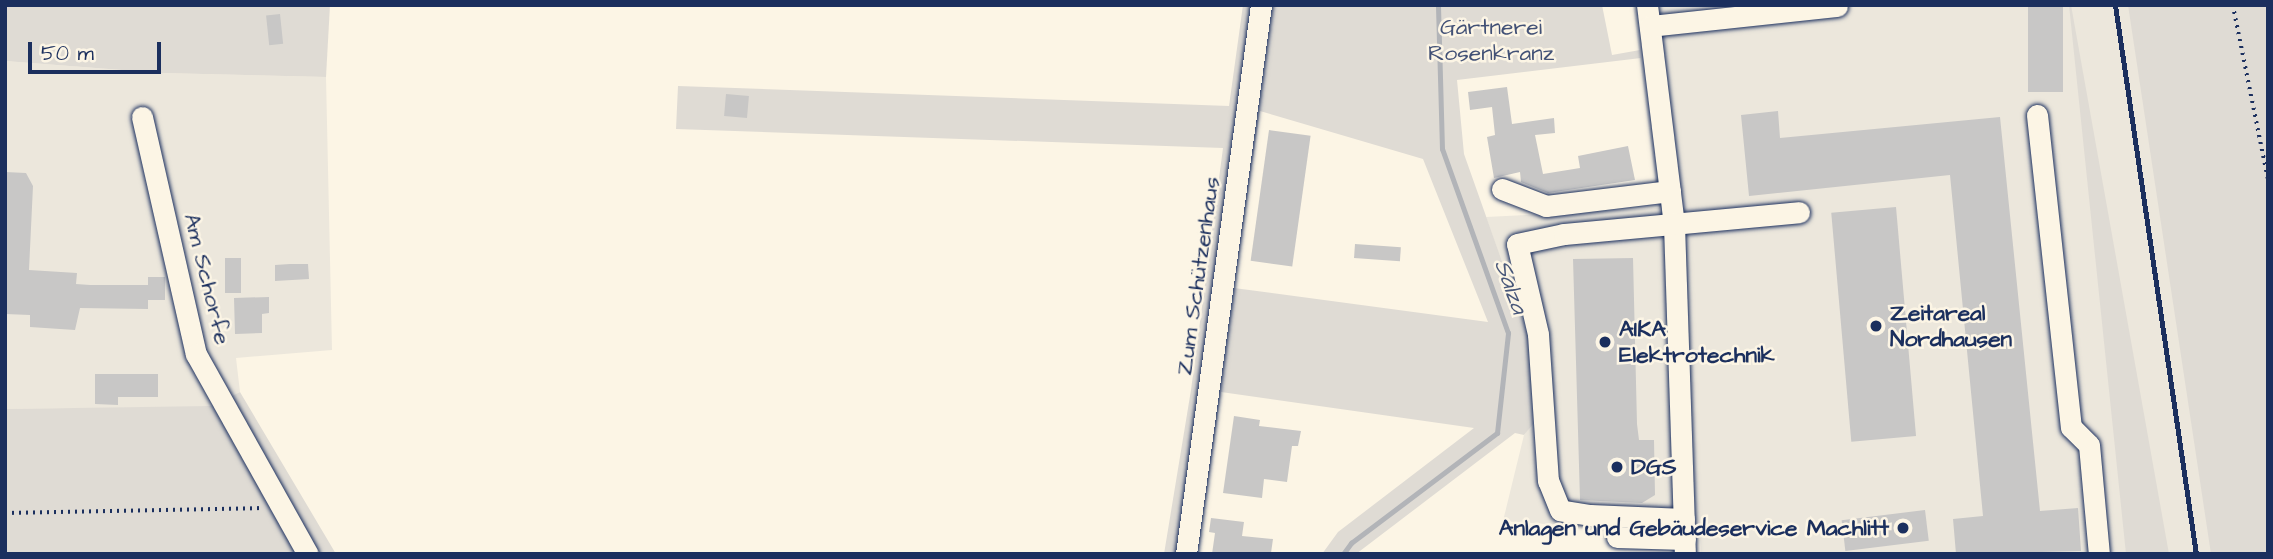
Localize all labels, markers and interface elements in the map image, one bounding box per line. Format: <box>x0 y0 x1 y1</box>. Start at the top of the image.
park label: Gärtnerei Rosenkranz <box>1428 13 1554 67</box>
scale bar <box>32 28 164 72</box>
text: 50 m <box>41 39 94 68</box>
street label: Zum Schützenhaus <box>1170 175 1226 377</box>
street label: Am Schorfe <box>177 211 237 347</box>
water label: Salza <box>1487 256 1533 318</box>
place label: Zeitareal Nordhausen <box>1890 299 2012 353</box>
place label: AIKA Elektrotechnik <box>1619 315 1775 369</box>
marker: Zeitareal Nordhausen <box>1868 318 1884 334</box>
marker: AIKA Elektrotechnik <box>1597 334 1613 350</box>
place label: DGS <box>1631 453 1677 481</box>
marker: DGS <box>1609 459 1625 475</box>
place label: Anlagen und Gebäudeservice Machlitt <box>1499 514 1889 542</box>
marker: Anlagen und Gebäudeservice Machlitt <box>1895 520 1911 536</box>

